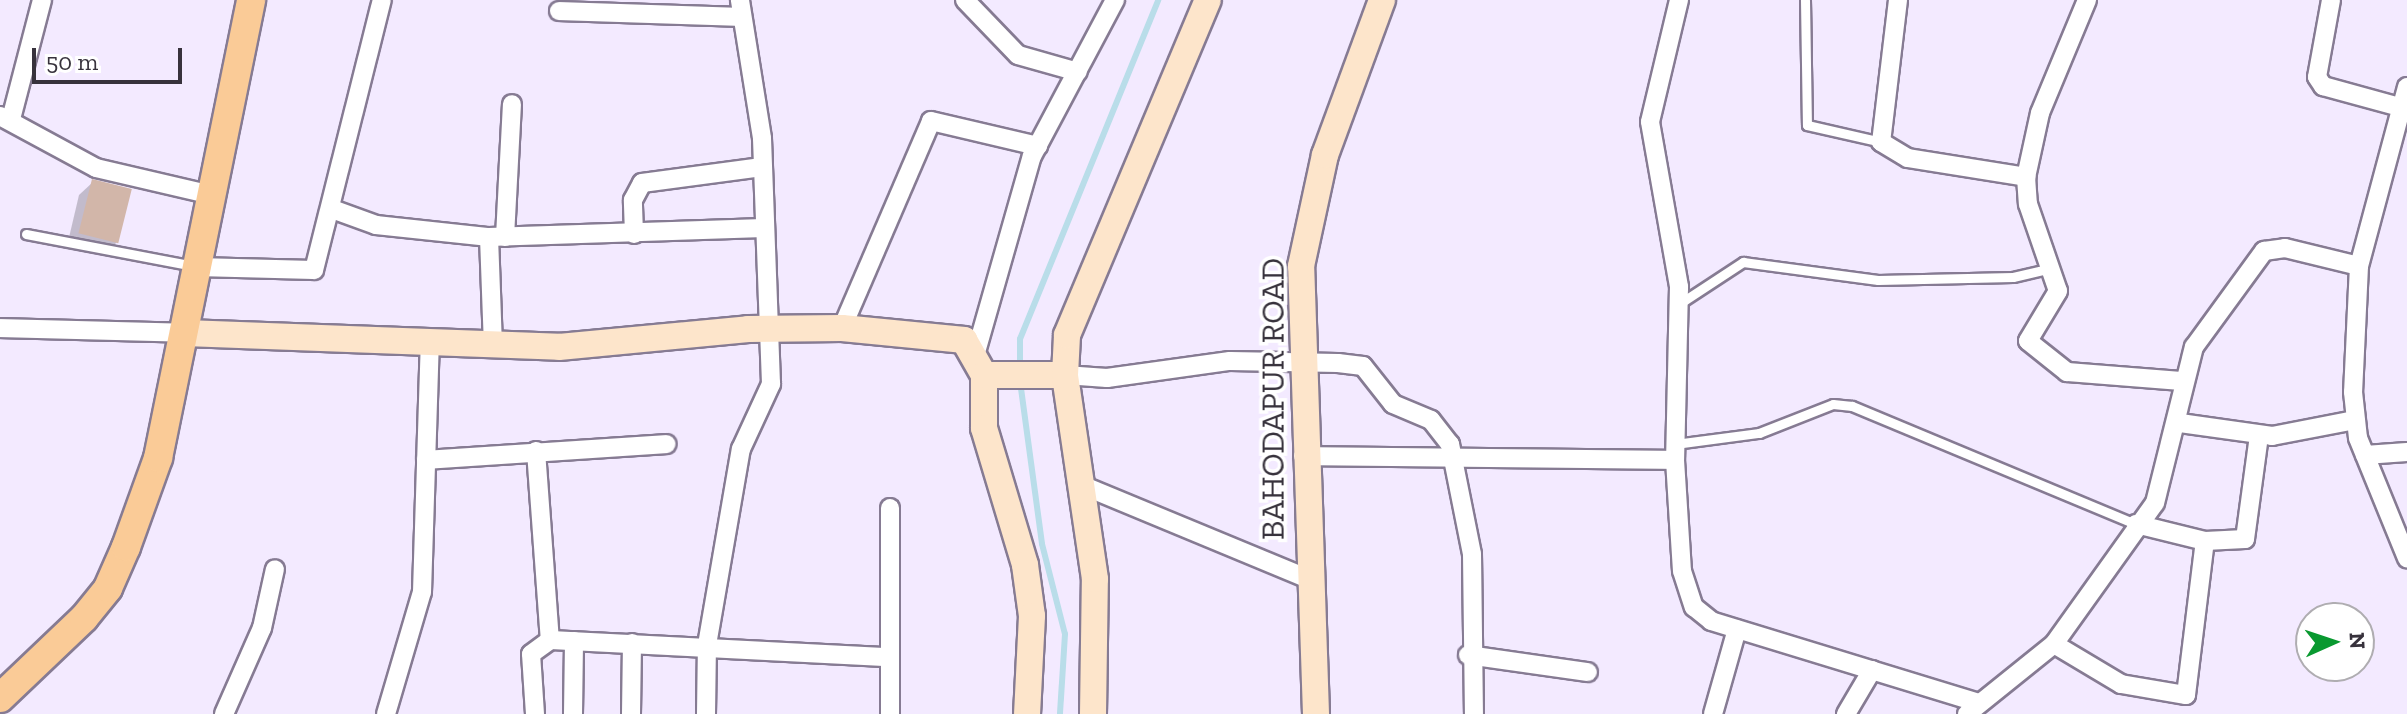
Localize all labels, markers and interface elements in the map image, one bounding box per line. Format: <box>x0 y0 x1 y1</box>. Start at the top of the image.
scale bar <box>36 32 186 82</box>
text: 50 m <box>46 47 98 76</box>
street label: BAHODAPUR ROAD <box>1254 258 1292 540</box>
north arrow <box>2295 602 2375 682</box>
text: N <box>2344 632 2371 650</box>

